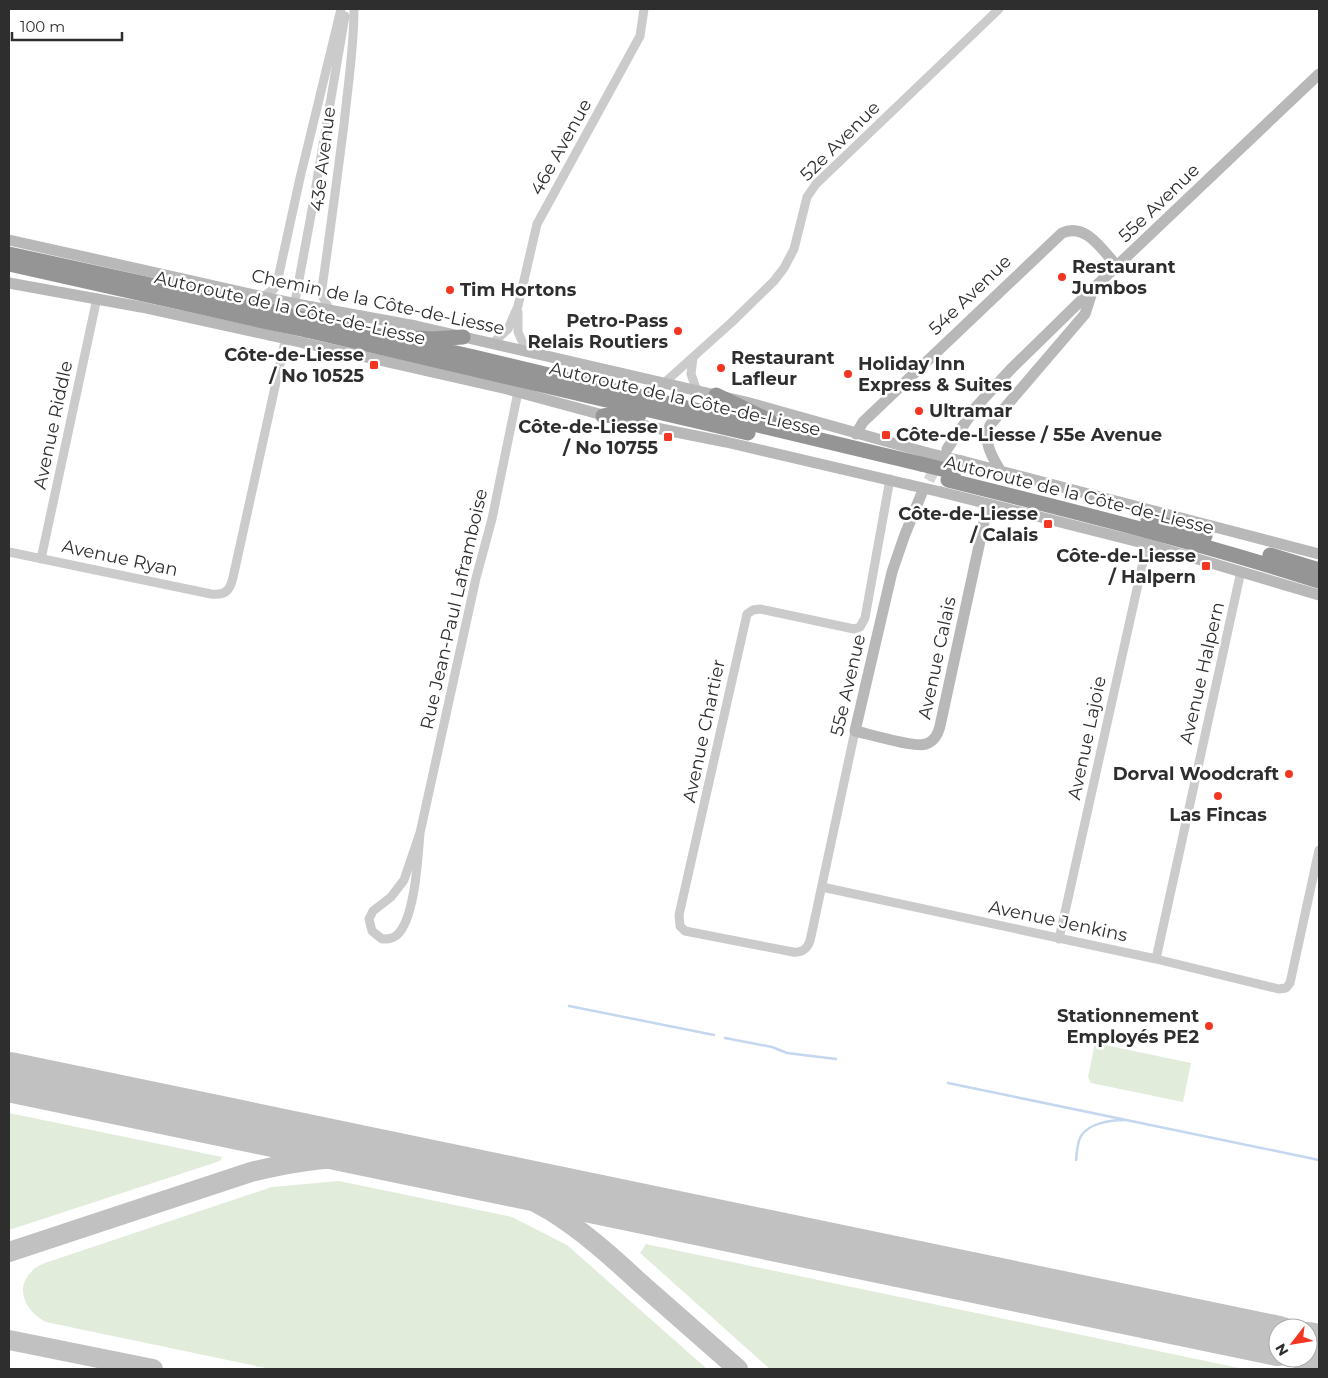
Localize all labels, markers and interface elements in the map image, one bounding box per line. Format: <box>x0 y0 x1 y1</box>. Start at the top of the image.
scale bar <box>12 10 122 42</box>
text: 100 m <box>20 17 65 36</box>
street label: 46e Avenue <box>526 95 597 199</box>
street label: 52e Avenue <box>796 96 885 185</box>
street label: 43e Avenue <box>306 105 340 213</box>
street label: 55e Avenue <box>1114 159 1204 247</box>
street label: 54e Avenue <box>924 250 1016 340</box>
place label: Restaurant Jumbos <box>1071 256 1176 299</box>
street label: Chemin de la Côte-de-Liesse <box>249 264 507 340</box>
street label: Autoroute de la Côte-de-Liesse <box>152 266 428 350</box>
marker: Restaurant Jumbos <box>1056 271 1068 283</box>
place label: Tim Hortons <box>460 279 577 301</box>
marker: Tim Hortons <box>444 284 456 296</box>
place label: Petro-Pass Relais Routiers <box>528 310 668 353</box>
marker: Petro-Pass Relais Routiers <box>672 325 684 337</box>
place label: Côte-de-Liesse / No 10525 <box>224 344 364 387</box>
place label: Restaurant Lafleur <box>731 347 835 390</box>
place label: Holiday Inn Express & Suites <box>858 353 1013 396</box>
street label: Autoroute de la Côte-de-Liesse <box>547 357 823 441</box>
street label: Avenue Riddle <box>29 359 77 491</box>
marker: Côte-de-Liesse / No 10525 <box>368 359 380 371</box>
marker: Restaurant Lafleur <box>715 362 727 374</box>
marker: Holiday Inn Express & Suites <box>842 368 854 380</box>
place label: Ultramar <box>929 400 1013 422</box>
marker: Ultramar <box>913 405 925 417</box>
place label: Côte-de-Liesse / No 10755 <box>518 416 658 459</box>
place label: Côte-de-Liesse / 55e Avenue <box>896 424 1162 446</box>
marker: Côte-de-Liesse / 55e Avenue <box>880 429 892 441</box>
marker: Côte-de-Liesse / No 10755 <box>662 431 674 443</box>
street label: Autoroute de la Côte-de-Liesse <box>942 451 1216 539</box>
street label: Rue Jean-Paul Laframboise <box>416 486 492 732</box>
place label: Côte-de-Liesse / Calais <box>898 503 1038 546</box>
marker: Côte-de-Liesse / Calais <box>1042 518 1054 530</box>
street label: Avenue Ryan <box>60 535 180 581</box>
place label: Côte-de-Liesse / Halpern <box>1056 545 1196 588</box>
marker: Côte-de-Liesse / Halpern <box>1200 560 1212 572</box>
street label: Avenue Calais <box>913 594 961 721</box>
street label: Avenue Halpern <box>1175 600 1229 746</box>
street label: 55e Avenue <box>826 632 870 738</box>
street label: Avenue Chartier <box>678 657 730 805</box>
street label: Avenue Lajoie <box>1063 674 1111 802</box>
place label: Dorval Woodcraft <box>1113 763 1279 785</box>
marker: Dorval Woodcraft <box>1283 768 1295 780</box>
marker: Las Fincas <box>1212 790 1224 802</box>
place label: Las Fincas <box>1169 804 1267 826</box>
street label: Avenue Jenkins <box>987 896 1130 946</box>
place label: Stationnement Employés PE2 <box>1057 1005 1199 1048</box>
marker: Stationnement Employés PE2 <box>1203 1020 1215 1032</box>
north arrow <box>1268 1318 1318 1368</box>
text: N <box>1271 1340 1292 1359</box>

